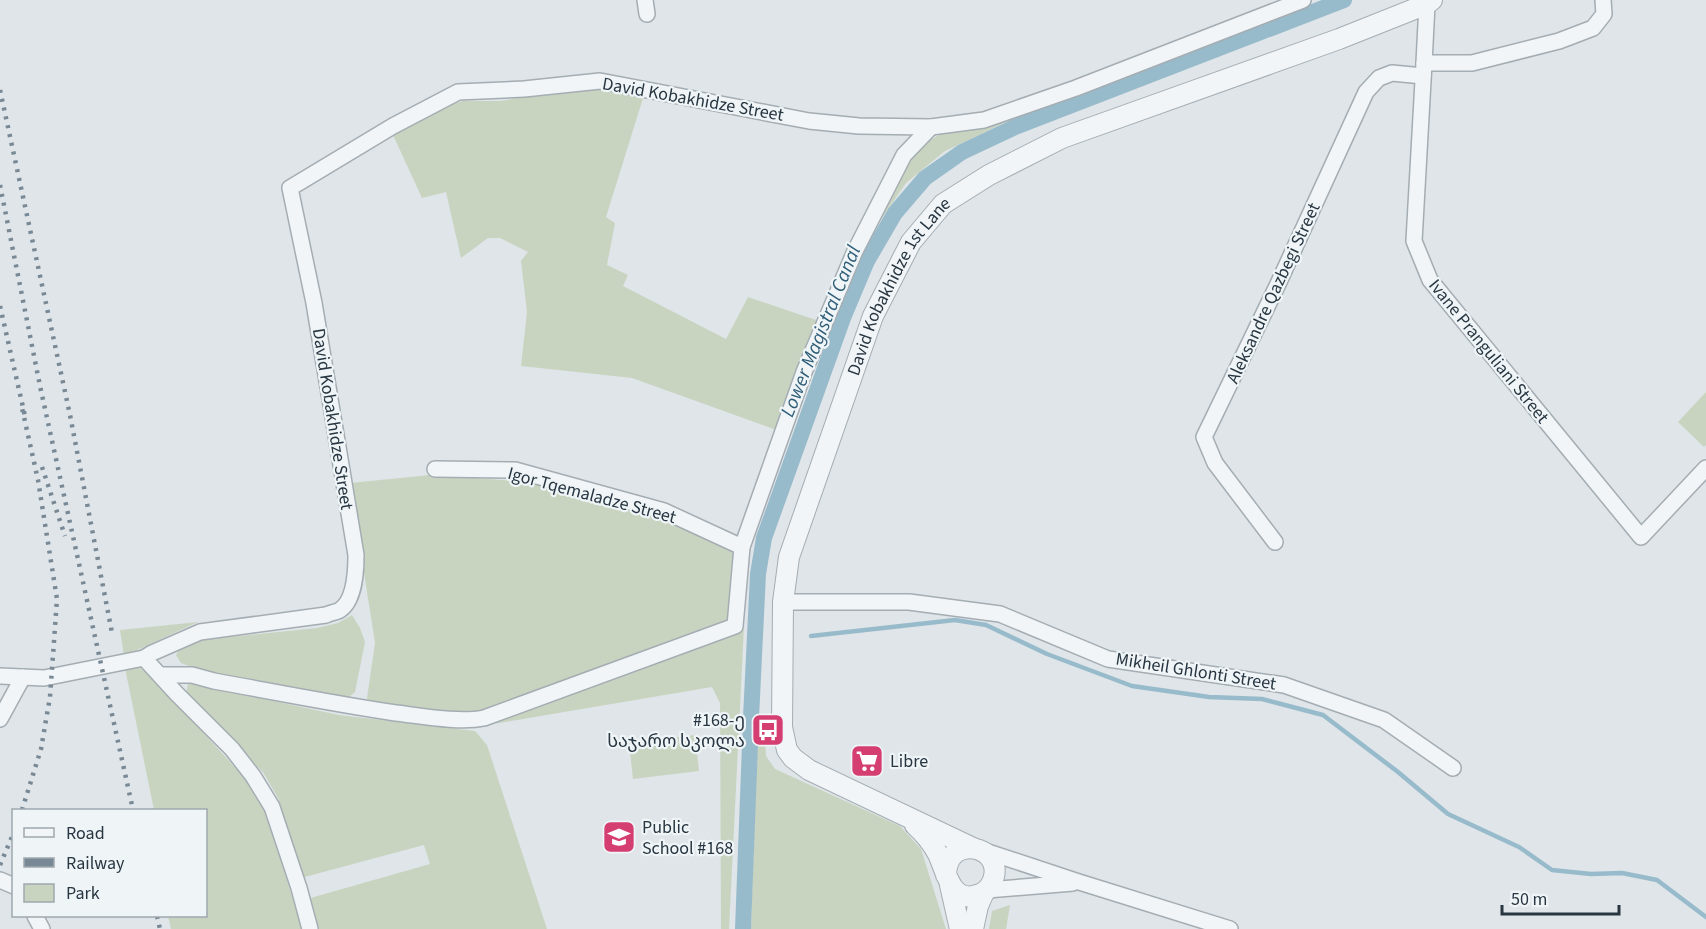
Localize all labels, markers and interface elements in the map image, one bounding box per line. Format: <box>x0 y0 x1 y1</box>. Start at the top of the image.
street label: David Kobakhidze Street <box>600 71 785 128</box>
street label: David Kobakhidze 1st Lane <box>841 191 955 379</box>
street label: Aleksandre Qazbegi Street <box>1221 199 1326 388</box>
water label: Lower Magistral Canal <box>774 241 868 421</box>
street label: Ivane Pranguliani Street <box>1423 274 1555 429</box>
street label: David Kobakhidze Street <box>306 326 359 512</box>
street label: Igor Tqemaladze Street <box>505 461 679 530</box>
street label: Mikheil Ghlonti Street <box>1114 646 1278 697</box>
place label: #168-ე საჯარო სკოლა <box>607 708 745 754</box>
bus stop icon: #168-ე საჯარო სკოლა <box>750 712 786 748</box>
supermarket icon: Libre <box>849 743 885 779</box>
place label: Libre <box>890 749 928 774</box>
legend <box>12 809 207 917</box>
place label: Public School #168 <box>642 815 733 861</box>
school or university icon: Public School #168 <box>601 819 637 855</box>
text: Road <box>66 821 105 846</box>
text: Railway <box>66 851 125 876</box>
scale bar <box>1502 878 1619 916</box>
text: Park <box>66 881 100 906</box>
text: 50 m <box>1511 887 1547 912</box>

